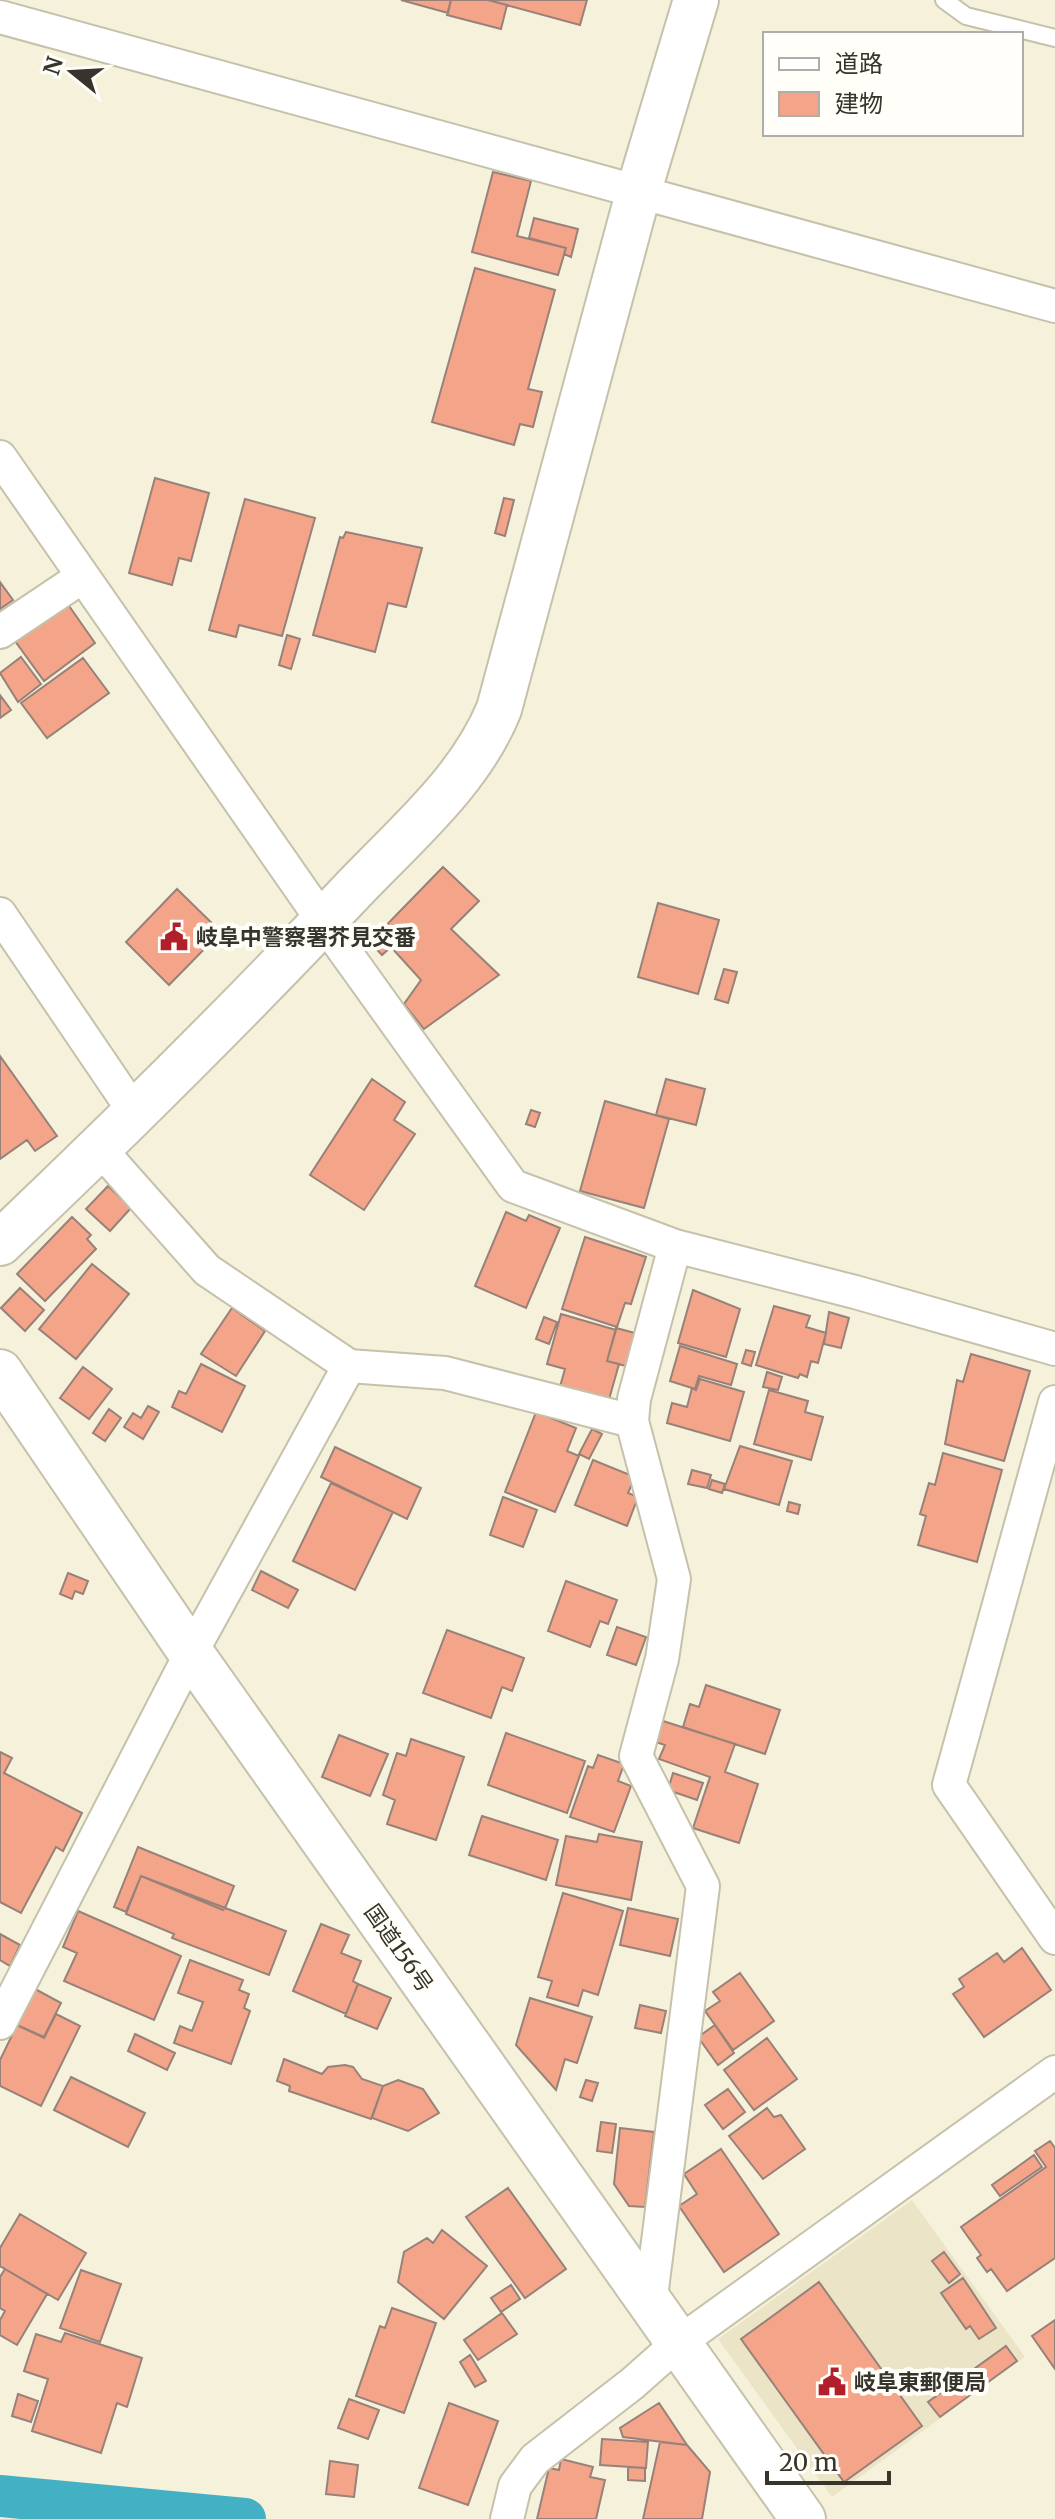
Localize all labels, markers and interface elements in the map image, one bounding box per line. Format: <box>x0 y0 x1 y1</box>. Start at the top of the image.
north arrow <box>32 32 112 112</box>
legend <box>763 32 1023 136</box>
text: 道路 <box>835 48 883 79</box>
text: N <box>37 53 69 78</box>
text: 建物 <box>835 88 883 119</box>
public building icon: 岐阜中警察署芥見交番 <box>159 922 189 952</box>
place label: 岐阜中警察署芥見交番 <box>196 923 416 951</box>
street label: 国道156号 <box>359 1899 439 1997</box>
public building icon: 岐阜東郵便局 <box>817 2367 847 2397</box>
place label: 岐阜東郵便局 <box>854 2368 986 2396</box>
scale bar <box>767 2435 889 2485</box>
text: 20 m <box>779 2447 838 2478</box>

